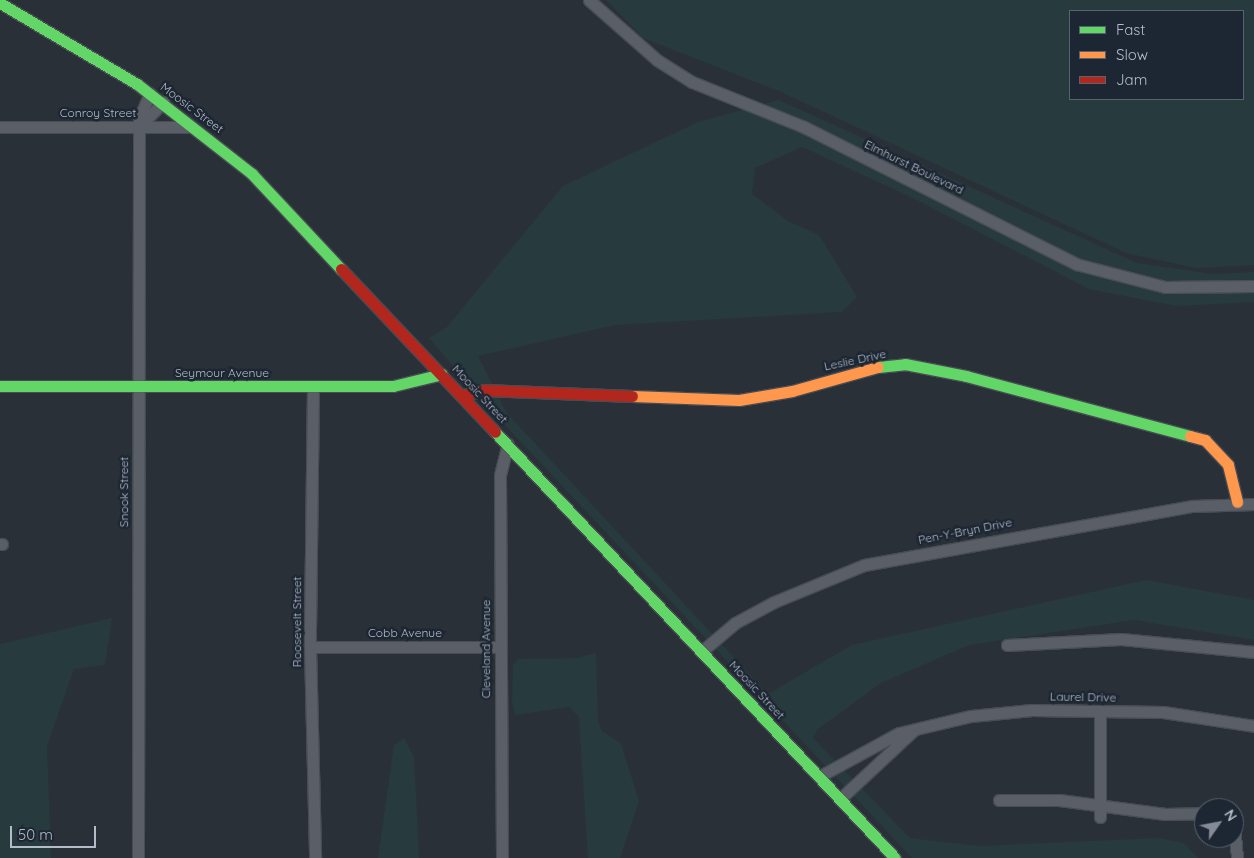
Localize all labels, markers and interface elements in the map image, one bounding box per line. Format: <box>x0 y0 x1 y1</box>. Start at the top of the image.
legend <box>1069 10 1244 100</box>
text: Fast <box>1116 20 1145 39</box>
text: Slow <box>1116 45 1148 64</box>
text: Jam <box>1116 70 1147 89</box>
street label: Moosic Street <box>158 80 226 136</box>
street label: Conroy Street <box>60 106 136 120</box>
street label: Elmhurst Boulevard <box>862 137 966 197</box>
street label: Leslie Drive <box>823 346 887 374</box>
street label: Moosic Street <box>449 362 511 426</box>
street label: Seymour Avenue <box>175 366 269 380</box>
street label: Snook Street <box>117 457 131 527</box>
street label: Pen-Y-Bryn Drive <box>917 515 1013 547</box>
street label: Roosevelt Street <box>290 577 304 667</box>
street label: Cleveland Avenue <box>479 600 493 698</box>
street label: Cobb Avenue <box>368 626 442 640</box>
street label: Moosic Street <box>726 658 788 722</box>
street label: Laurel Drive <box>1050 689 1116 705</box>
north arrow <box>1194 798 1244 848</box>
text: N <box>1220 806 1241 825</box>
scale bar <box>12 816 99 848</box>
text: 50 m <box>18 825 53 844</box>

